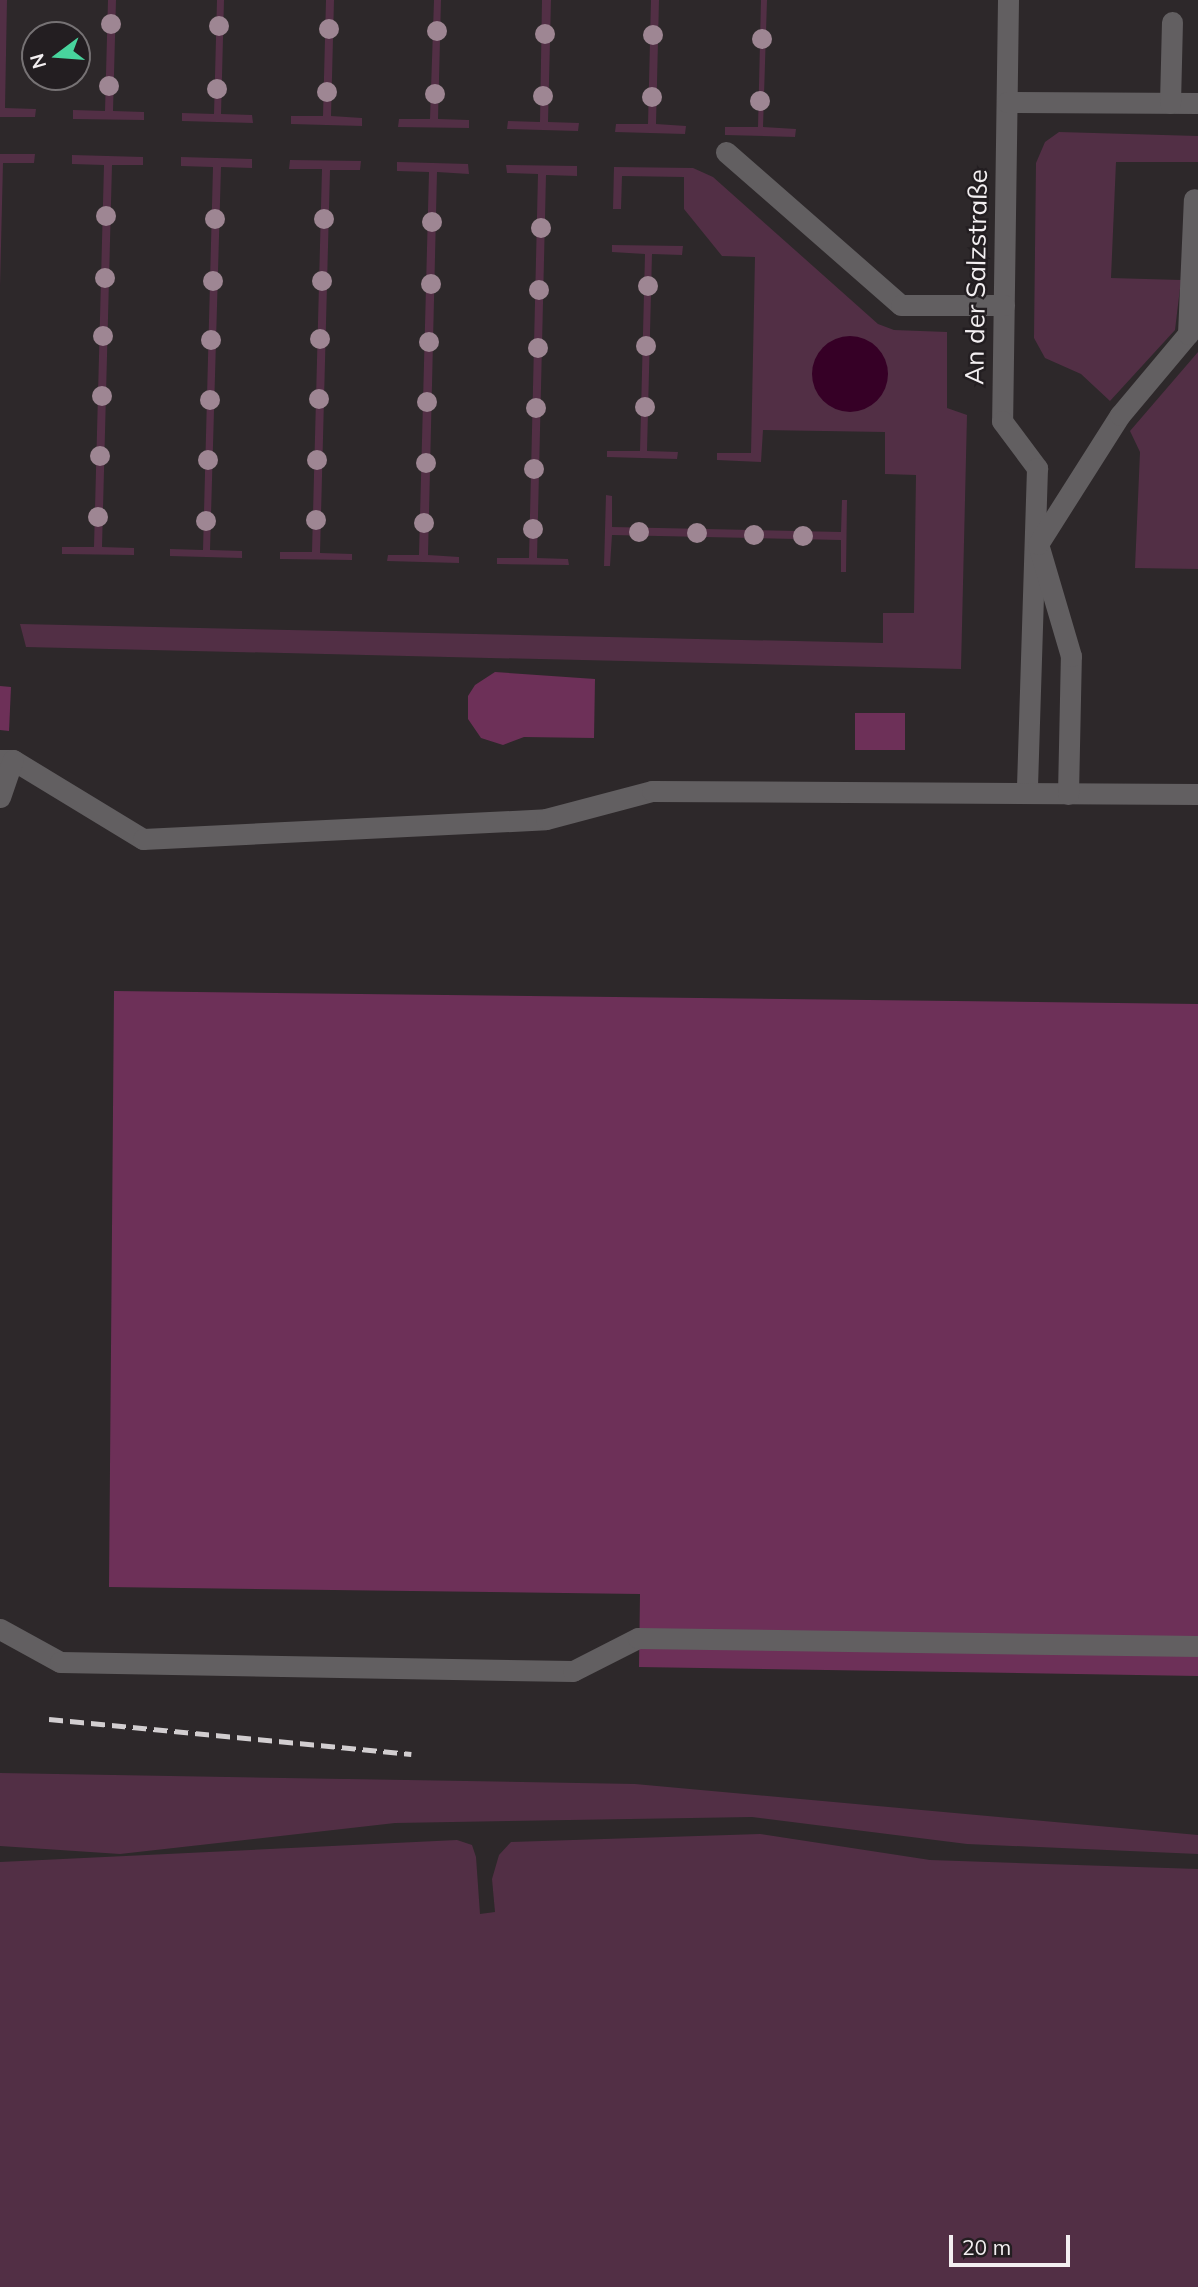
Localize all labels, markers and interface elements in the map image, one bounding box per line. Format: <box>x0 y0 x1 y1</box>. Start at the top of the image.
north arrow <box>21 21 91 91</box>
text: N <box>24 51 51 71</box>
street label: An der Salzstraße <box>959 169 993 385</box>
scale bar <box>953 2220 1074 2264</box>
text: 20 m <box>962 2234 1011 2260</box>

